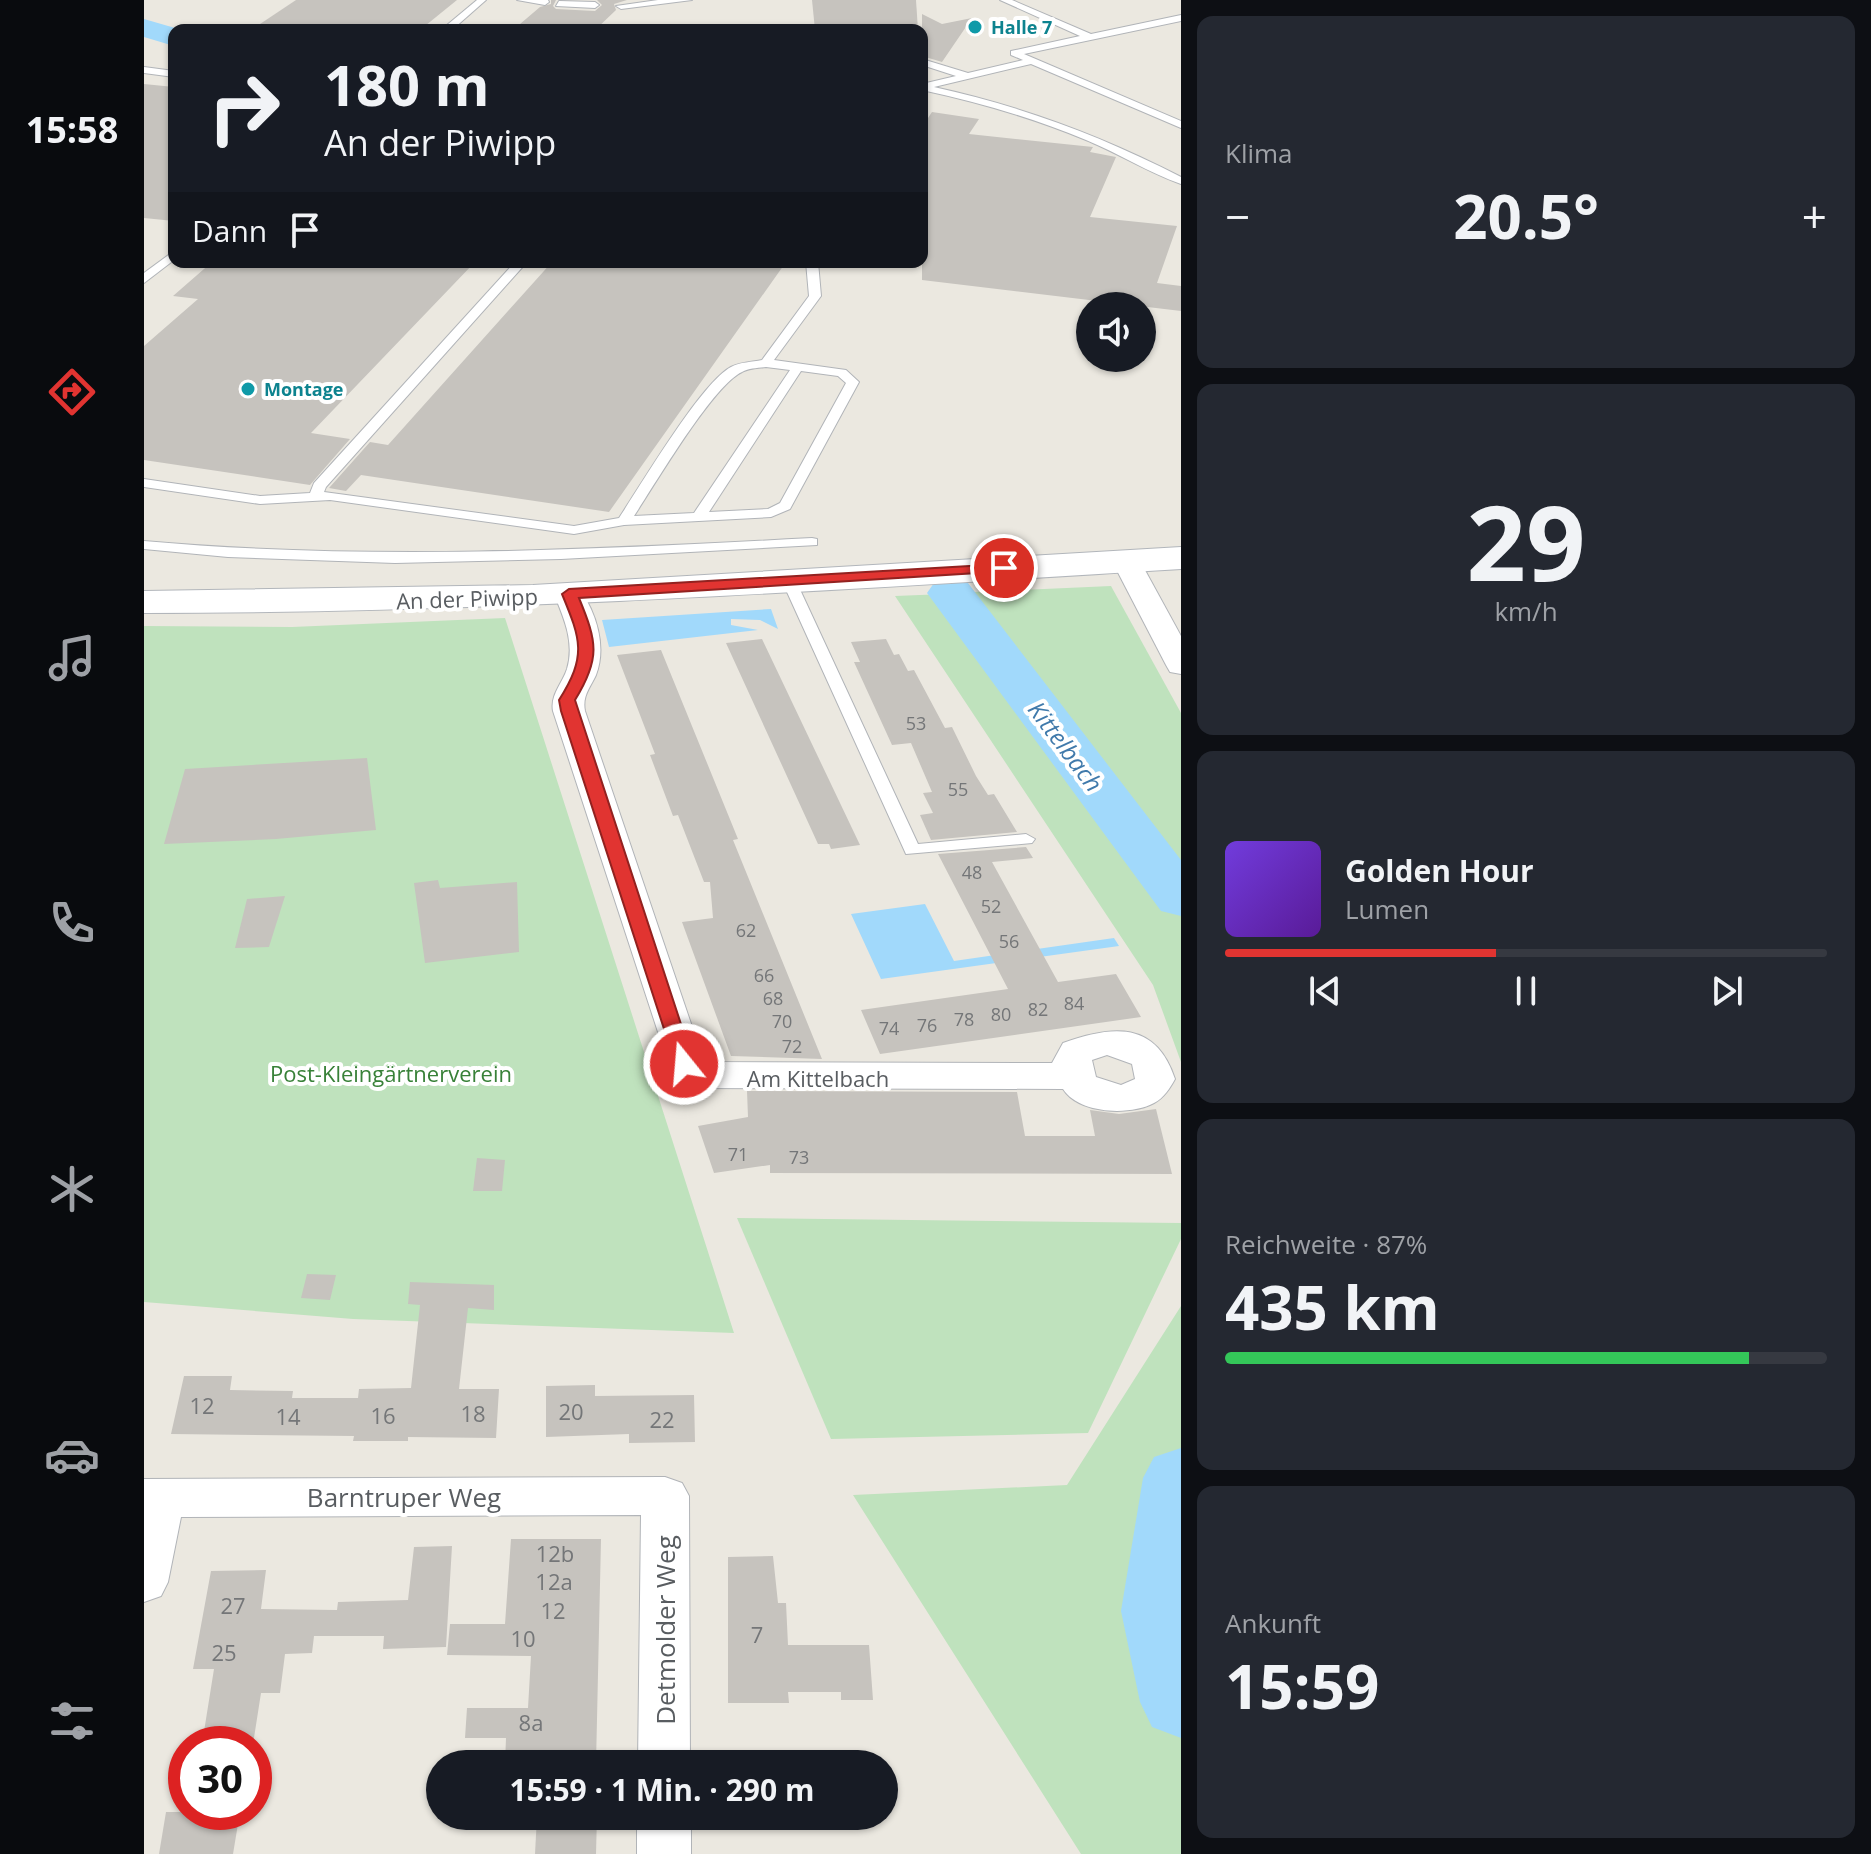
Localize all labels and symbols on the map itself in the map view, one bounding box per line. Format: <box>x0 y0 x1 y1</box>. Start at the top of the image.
place label: Halle 7 <box>991 15 1052 39</box>
marker: Halle 7 <box>966 18 984 36</box>
place label: Montage <box>264 377 343 401</box>
marker: Montage <box>239 380 257 398</box>
pin <box>970 534 1038 602</box>
street label: An der Piwipp <box>396 581 538 615</box>
water label: Kittelbach <box>1021 694 1111 798</box>
house number: 53 <box>906 711 926 735</box>
house number: 55 <box>948 777 968 801</box>
house number: 48 <box>962 860 982 884</box>
house number: 52 <box>981 894 1001 918</box>
house number: 62 <box>736 918 756 942</box>
house number: 56 <box>999 929 1019 953</box>
house number: 66 <box>754 963 774 987</box>
house number: 68 <box>763 986 783 1010</box>
house number: 84 <box>1064 991 1084 1015</box>
house number: 82 <box>1028 997 1048 1021</box>
house number: 80 <box>991 1002 1011 1026</box>
house number: 78 <box>954 1007 974 1031</box>
house number: 70 <box>772 1009 792 1033</box>
house number: 76 <box>917 1013 937 1037</box>
house number: 74 <box>879 1016 899 1040</box>
position arrow <box>642 1022 726 1106</box>
house number: 72 <box>782 1034 802 1058</box>
park label: Post-Kleingärtnerverein <box>270 1058 512 1088</box>
street label: Am Kittelbach <box>747 1063 889 1093</box>
house number: 71 <box>728 1142 748 1166</box>
house number: 73 <box>789 1145 809 1169</box>
house number: 12 <box>189 1390 215 1420</box>
house number: 20 <box>558 1396 584 1426</box>
house number: 18 <box>460 1398 486 1428</box>
house number: 16 <box>370 1400 396 1430</box>
house number: 14 <box>275 1401 301 1431</box>
house number: 22 <box>649 1404 675 1434</box>
street label: Barntruper Weg <box>307 1479 501 1515</box>
street label: Detmolder Weg <box>647 1535 683 1725</box>
house number: 12b <box>536 1538 574 1568</box>
house number: 12a <box>535 1566 573 1596</box>
house number: 27 <box>220 1590 246 1620</box>
house number: 12 <box>540 1595 566 1625</box>
house number: 7 <box>751 1619 763 1649</box>
house number: 10 <box>510 1623 536 1653</box>
house number: 25 <box>211 1637 237 1667</box>
house number: 8a <box>519 1707 543 1737</box>
speed limit sign: 30 <box>168 1726 272 1830</box>

